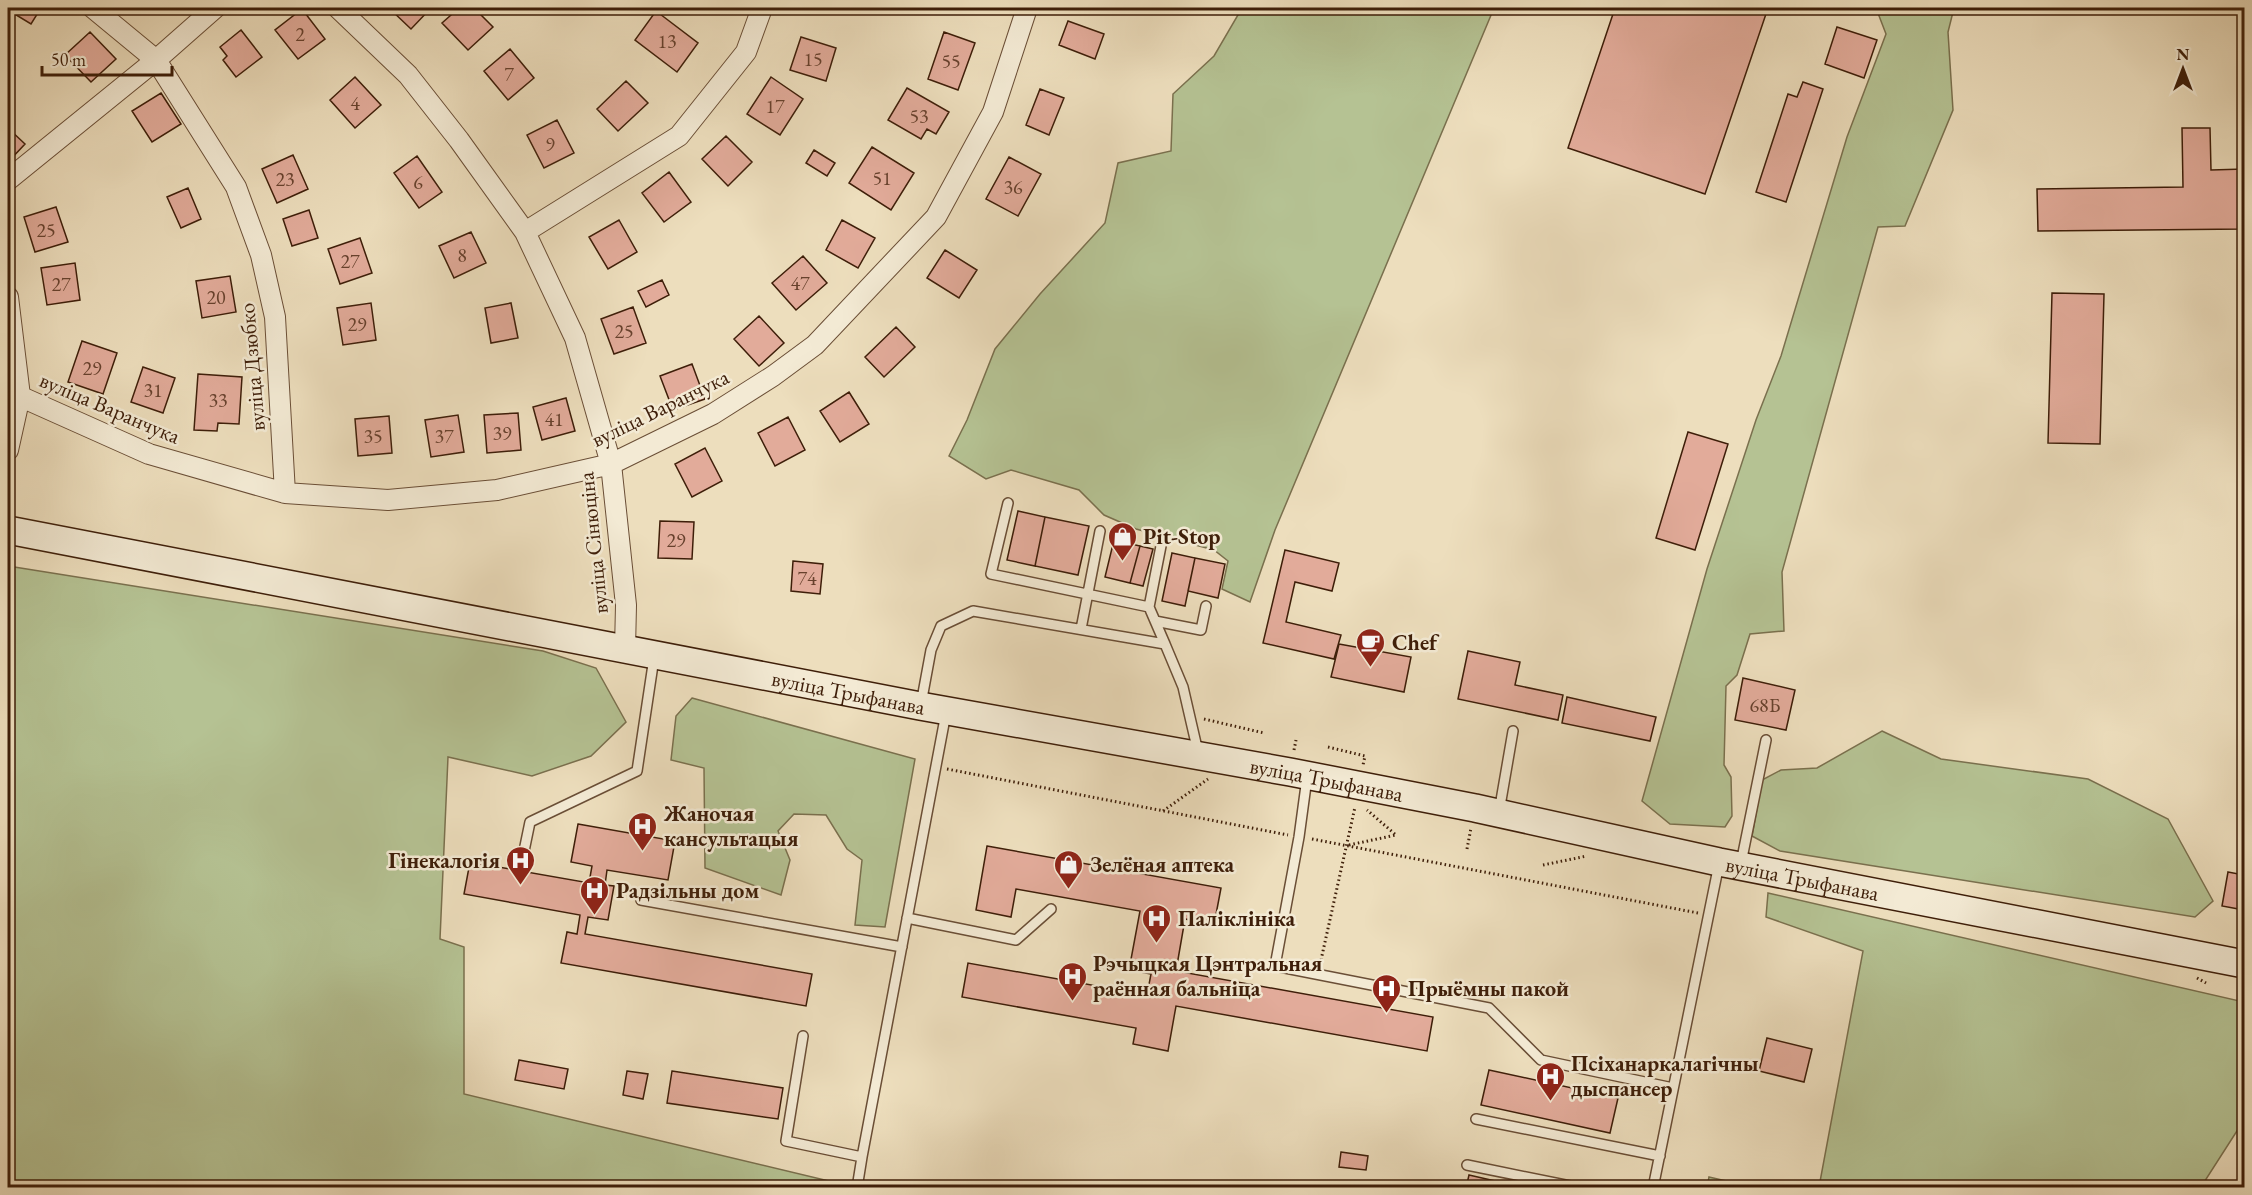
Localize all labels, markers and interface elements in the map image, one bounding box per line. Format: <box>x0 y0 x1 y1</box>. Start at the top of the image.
house number: 2 <box>295 21 305 47</box>
house number: 13 <box>657 28 677 54</box>
scale bar <box>42 39 172 77</box>
north arrow <box>2153 39 2213 99</box>
text: N <box>2177 44 2190 65</box>
house number: 15 <box>803 46 823 72</box>
text: 50 m <box>51 48 86 71</box>
house number: 55 <box>941 48 961 74</box>
house number: 7 <box>504 61 514 87</box>
house number: 4 <box>350 90 360 116</box>
house number: 17 <box>765 93 785 119</box>
house number: 53 <box>909 103 929 129</box>
house number: 9 <box>545 131 555 157</box>
house number: 51 <box>872 165 892 191</box>
house number: 23 <box>275 166 295 192</box>
house number: 6 <box>413 169 423 195</box>
house number: 36 <box>1003 174 1023 200</box>
house number: 25 <box>36 217 56 243</box>
house number: 8 <box>457 242 467 268</box>
house number: 27 <box>340 248 360 274</box>
house number: 47 <box>790 270 810 296</box>
house number: 27 <box>51 271 71 297</box>
house number: 20 <box>206 284 226 310</box>
street label: вуліца Дзюбко <box>232 302 272 432</box>
house number: 29 <box>347 311 367 337</box>
house number: 25 <box>614 318 634 344</box>
house number: 29 <box>82 355 102 381</box>
street label: вуліца Варанчука <box>586 362 734 454</box>
street label: вуліца Варанчука <box>35 365 185 451</box>
house number: 31 <box>143 377 163 403</box>
house number: 33 <box>208 387 228 413</box>
house number: 41 <box>544 406 564 432</box>
house number: 39 <box>492 420 512 446</box>
house number: 35 <box>363 423 383 449</box>
house number: 37 <box>434 423 454 449</box>
street label: вуліца Сінюціна <box>571 470 615 615</box>
shop icon: Pit-Stop <box>1106 520 1138 562</box>
place label: Pit-Stop <box>1143 522 1220 551</box>
house number: 29 <box>666 527 686 553</box>
house number: 74 <box>797 565 817 591</box>
cafe icon: Chef <box>1355 626 1387 668</box>
place label: Chef <box>1392 628 1440 657</box>
street label: вуліца Трыфанава <box>769 663 928 721</box>
house number: 68Б <box>1750 692 1781 718</box>
street label: вуліца Трыфанава <box>1248 751 1406 808</box>
place label: Жаночая кансультацыя <box>663 799 799 853</box>
hospital icon: Жаночая кансультацыя <box>627 810 659 852</box>
hospital icon: Гінекалогія <box>505 844 537 886</box>
place label: Гінекалогія <box>388 846 500 875</box>
shop icon: Зелёная аптека <box>1053 848 1085 890</box>
street label: вуліца Трыфанава <box>1723 849 1882 907</box>
place label: Зелёная аптека <box>1090 850 1235 879</box>
hospital icon: Радзільны дом <box>579 874 611 916</box>
place label: Радзільны дом <box>616 876 759 905</box>
hospital icon: Паліклініка <box>1141 902 1173 944</box>
place label: Паліклініка <box>1178 904 1296 933</box>
place label: Рэчыцкая Цэнтральная раённая бальніца <box>1093 949 1323 1003</box>
hospital icon: Рэчыцкая Цэнтральная раённая бальніца <box>1056 960 1088 1002</box>
hospital icon: Прыёмны пакой <box>1371 972 1403 1014</box>
place label: Прыёмны пакой <box>1408 974 1569 1003</box>
place label: Псіханаркалагічны дыспансер <box>1571 1049 1759 1103</box>
hospital icon: Псіханаркалагічны дыспансер <box>1534 1060 1566 1102</box>

